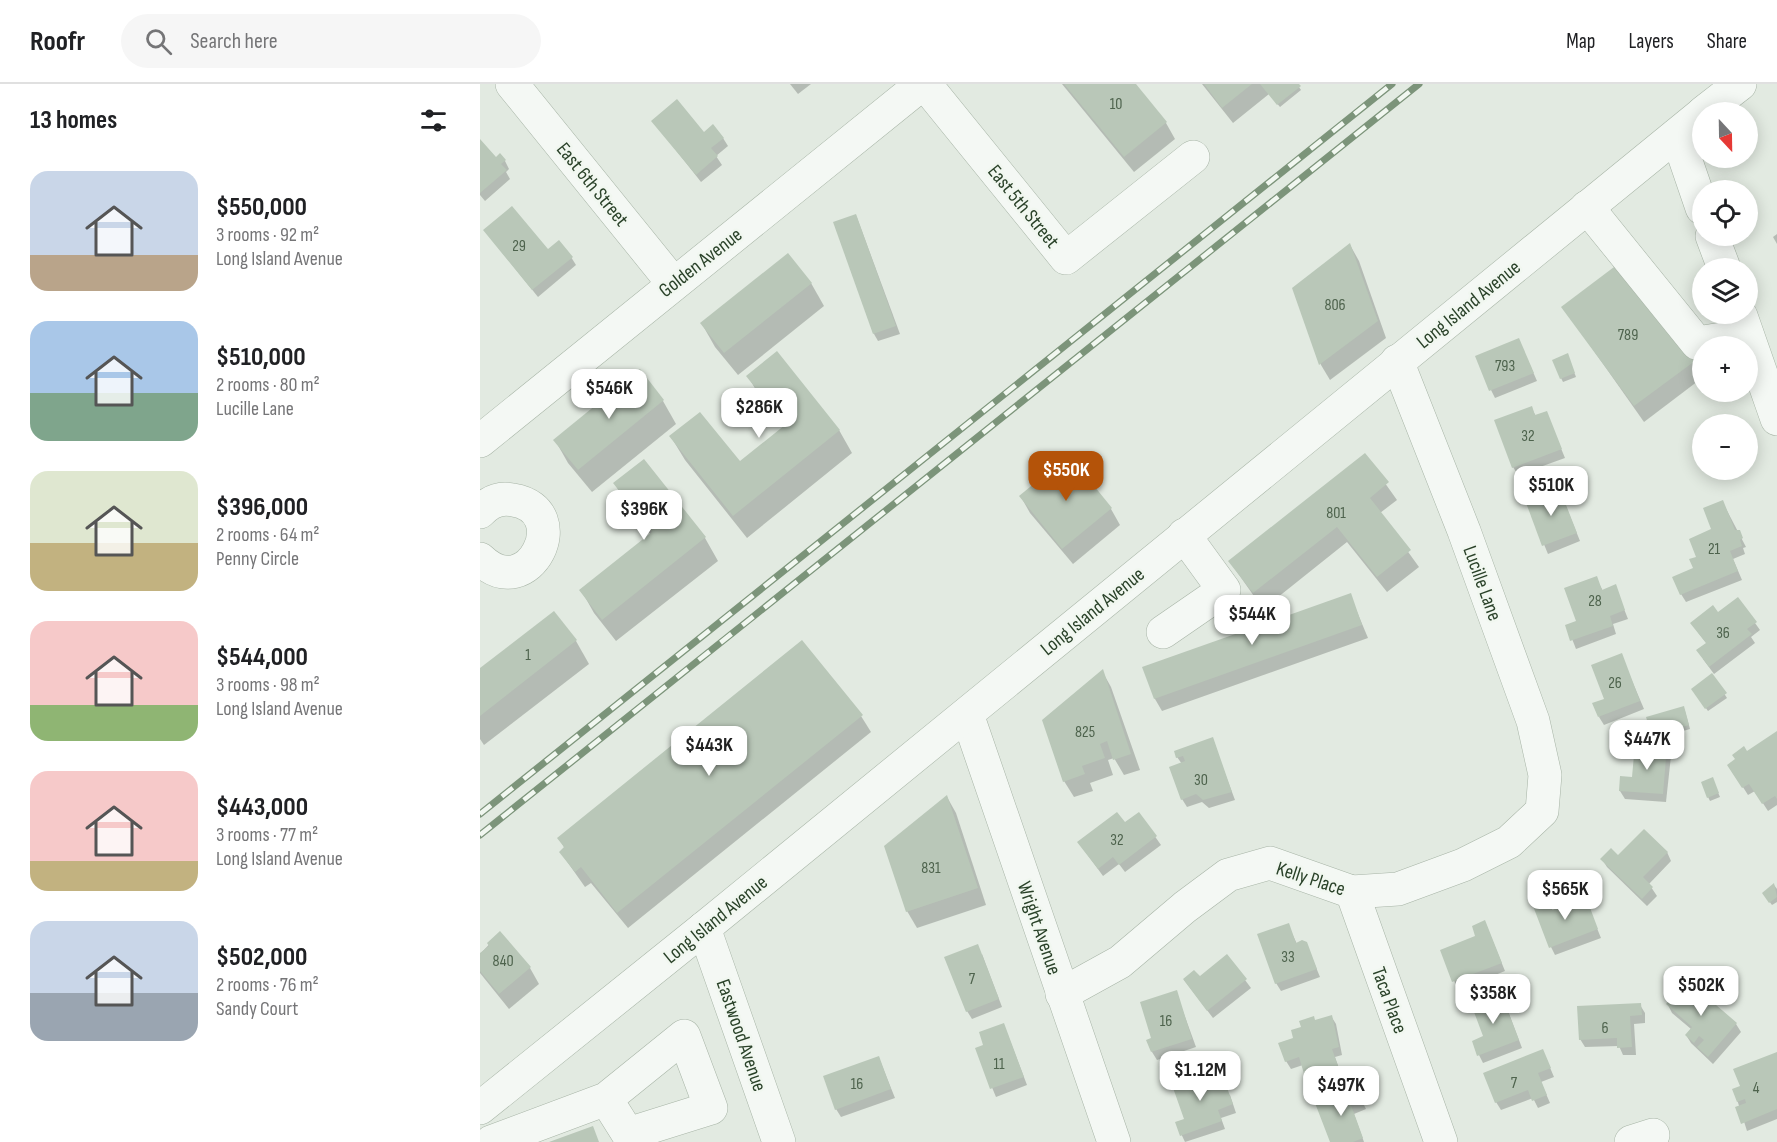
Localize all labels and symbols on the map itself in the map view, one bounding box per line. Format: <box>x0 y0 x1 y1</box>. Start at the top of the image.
house number: 10 <box>1110 95 1122 114</box>
north arrow <box>1692 102 1758 168</box>
street label: East 6th Street <box>551 138 633 231</box>
street label: East 5th Street <box>982 160 1064 253</box>
street label: Golden Avenue <box>654 223 747 303</box>
house number: 29 <box>512 237 526 256</box>
street label: Long Island Avenue <box>1412 256 1525 354</box>
house number: 806 <box>1324 296 1346 315</box>
house number: 789 <box>1618 326 1638 345</box>
house number: 793 <box>1495 357 1515 376</box>
pin: $546K <box>567 369 651 420</box>
pin: $286K <box>717 388 801 439</box>
house number: 32 <box>1521 427 1535 446</box>
pin: $550K <box>1024 451 1108 502</box>
pin: $510K <box>1509 466 1593 517</box>
pin: $396K <box>602 490 686 541</box>
house number: 801 <box>1326 504 1346 523</box>
house number: 21 <box>1708 540 1721 559</box>
street label: Lucille Lane <box>1457 543 1507 624</box>
street label: Long Island Avenue <box>1036 563 1149 661</box>
house number: 28 <box>1588 592 1602 611</box>
pin: $544K <box>1210 595 1294 646</box>
house number: 36 <box>1716 624 1730 643</box>
house number: 1 <box>525 646 531 665</box>
house number: 26 <box>1608 674 1622 693</box>
pin: $447K <box>1605 720 1689 771</box>
house number: 825 <box>1075 723 1095 742</box>
pin: $443K <box>667 726 751 777</box>
house number: 30 <box>1194 771 1208 790</box>
house number: 32 <box>1110 831 1124 850</box>
street label: Kelly Place <box>1273 857 1348 901</box>
house number: 831 <box>921 859 941 878</box>
pin: $565K <box>1523 870 1607 921</box>
street label: Long Island Avenue <box>659 871 772 969</box>
street label: Wright Avenue <box>1012 879 1066 978</box>
house number: 33 <box>1281 948 1295 967</box>
house number: 840 <box>492 952 514 971</box>
street label: Taca Place <box>1366 964 1412 1037</box>
pin: $502K <box>1659 966 1743 1017</box>
house number: 7 <box>969 970 976 989</box>
pin: $358K <box>1451 974 1535 1025</box>
street label: Eastwood Avenue <box>711 976 771 1095</box>
house number: 16 <box>1160 1012 1172 1031</box>
house number: 6 <box>1601 1019 1609 1038</box>
pin: $1.12M <box>1151 1051 1249 1102</box>
house number: 11 <box>993 1055 1005 1074</box>
pin: $497K <box>1299 1066 1383 1117</box>
house number: 7 <box>1511 1074 1518 1093</box>
house number: 16 <box>851 1075 863 1094</box>
house number: 4 <box>1753 1079 1760 1098</box>

